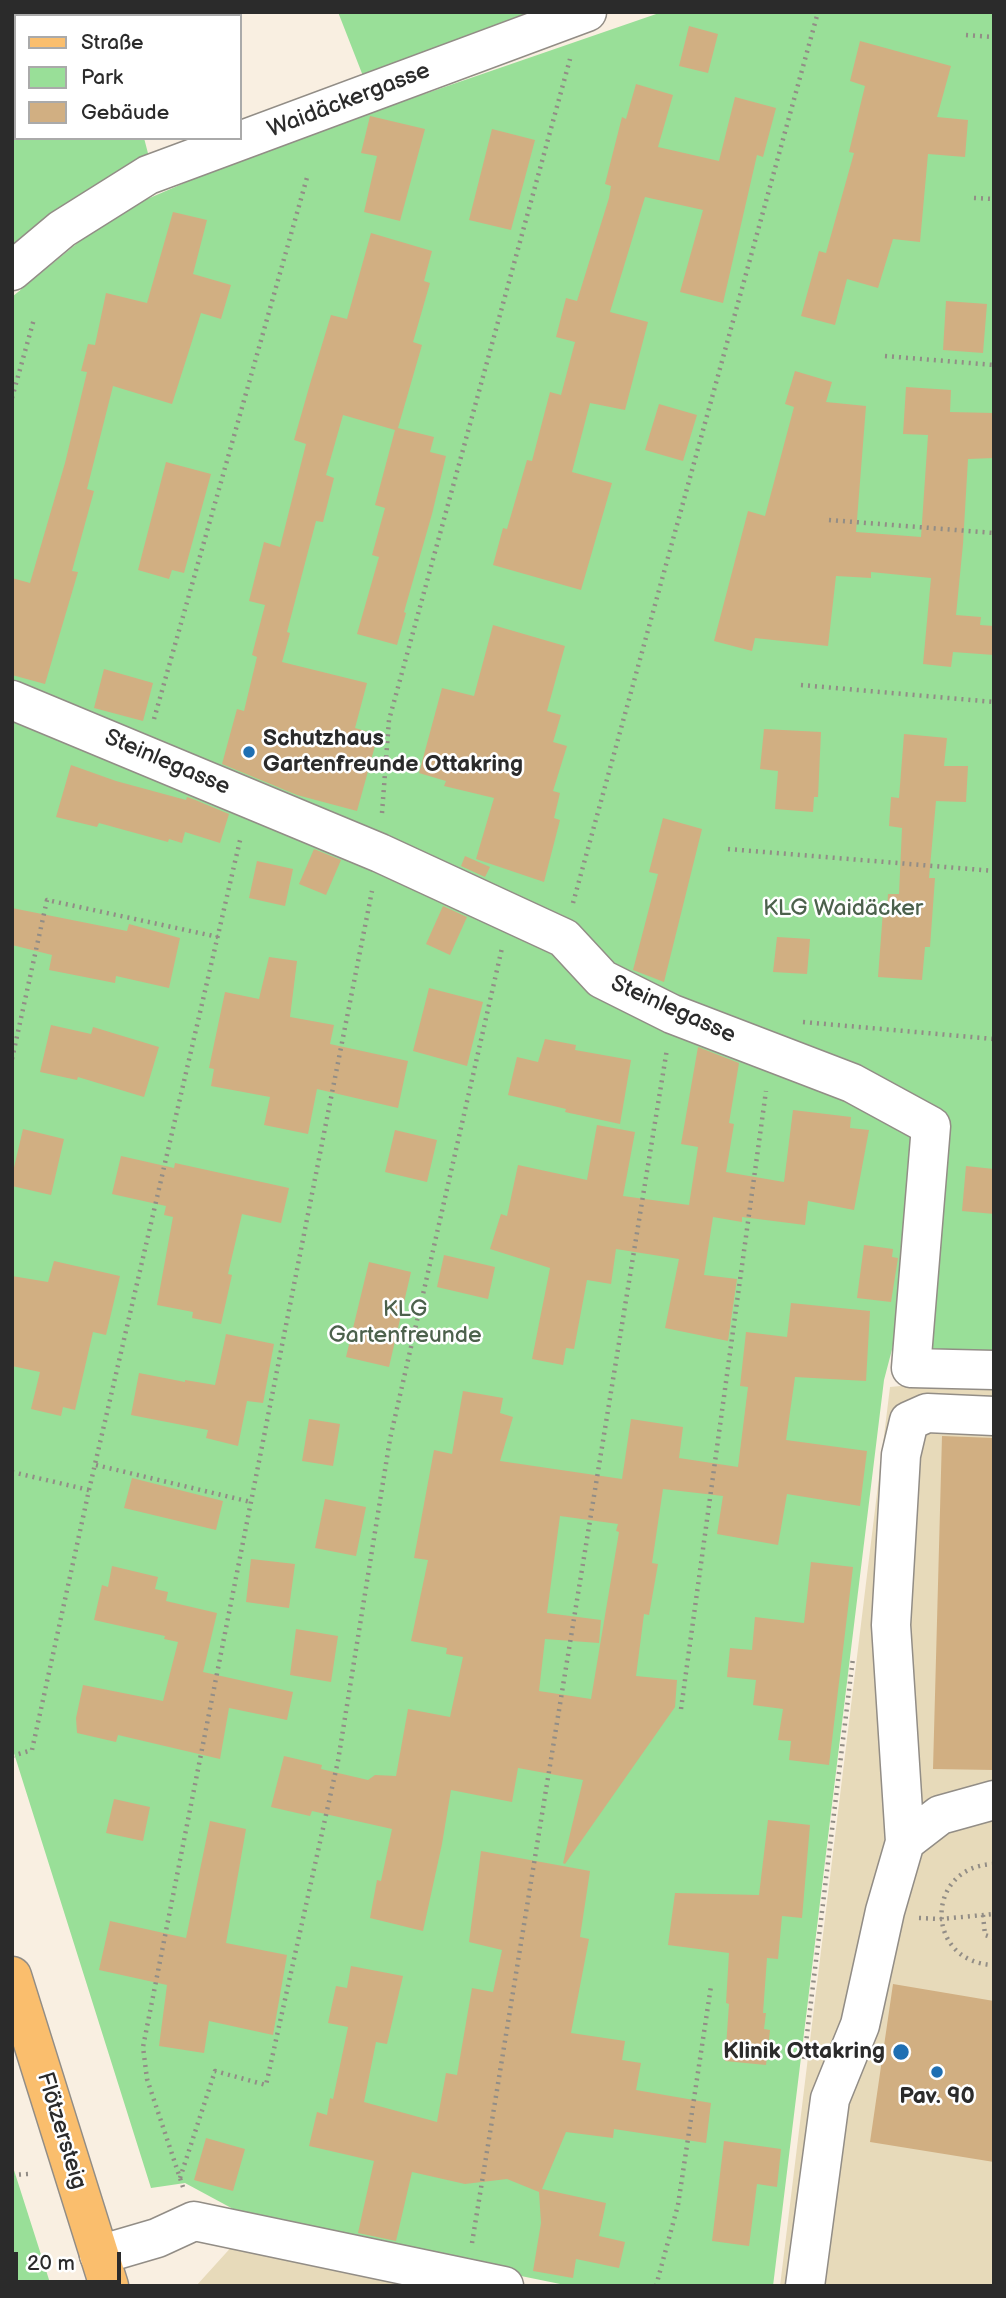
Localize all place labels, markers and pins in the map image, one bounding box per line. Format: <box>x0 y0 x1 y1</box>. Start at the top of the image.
place label: Schutzhaus Gartenfreunde Ottakring <box>263 725 523 779</box>
marker: Schutzhaus Gartenfreunde Ottakring <box>241 744 257 760</box>
place label: Klinik Ottakring <box>723 2038 885 2066</box>
marker: Klinik Ottakring <box>891 2042 911 2062</box>
marker: Pav. 90 <box>929 2064 945 2080</box>
place label: Pav. 90 <box>899 2083 975 2111</box>

